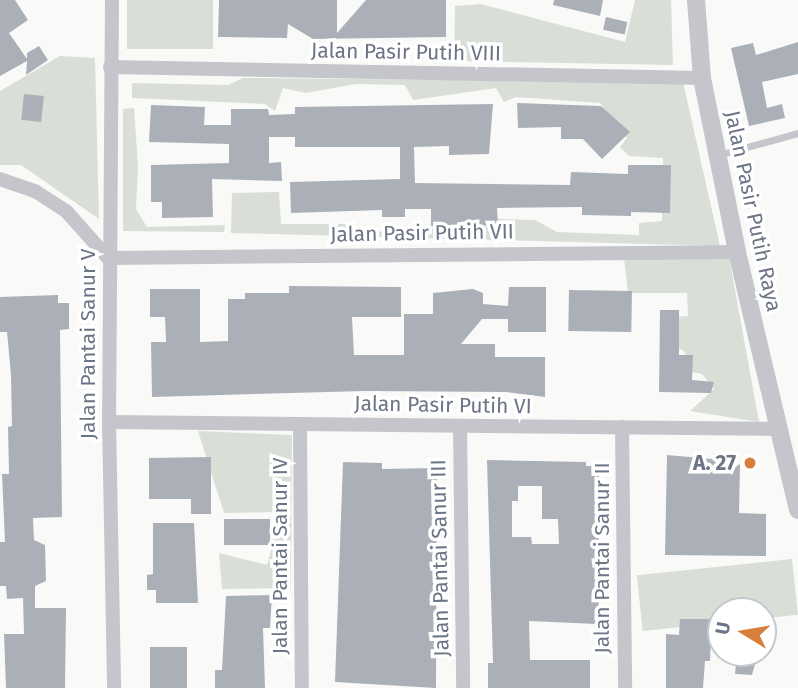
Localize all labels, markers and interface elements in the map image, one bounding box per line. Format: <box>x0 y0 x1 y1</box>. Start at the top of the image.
street label: Jalan Pasir Putih VIII <box>311 38 501 66</box>
street label: Jalan Pasir Putih Raya <box>719 108 787 314</box>
street label: Jalan Pasir Putih VII <box>330 219 514 247</box>
street label: Jalan Pantai Sanur V <box>75 249 101 439</box>
street label: Jalan Pasir Putih VI <box>354 391 532 419</box>
place label: A. 27 <box>693 450 736 476</box>
marker: A. 27 <box>742 455 758 471</box>
street label: Jalan Pantai Sanur IV <box>267 457 293 655</box>
street label: Jalan Pantai Sanur III <box>426 459 454 657</box>
street label: Jalan Pantai Sanur II <box>589 462 615 654</box>
north arrow <box>707 597 777 667</box>
text: U <box>710 620 735 637</box>

